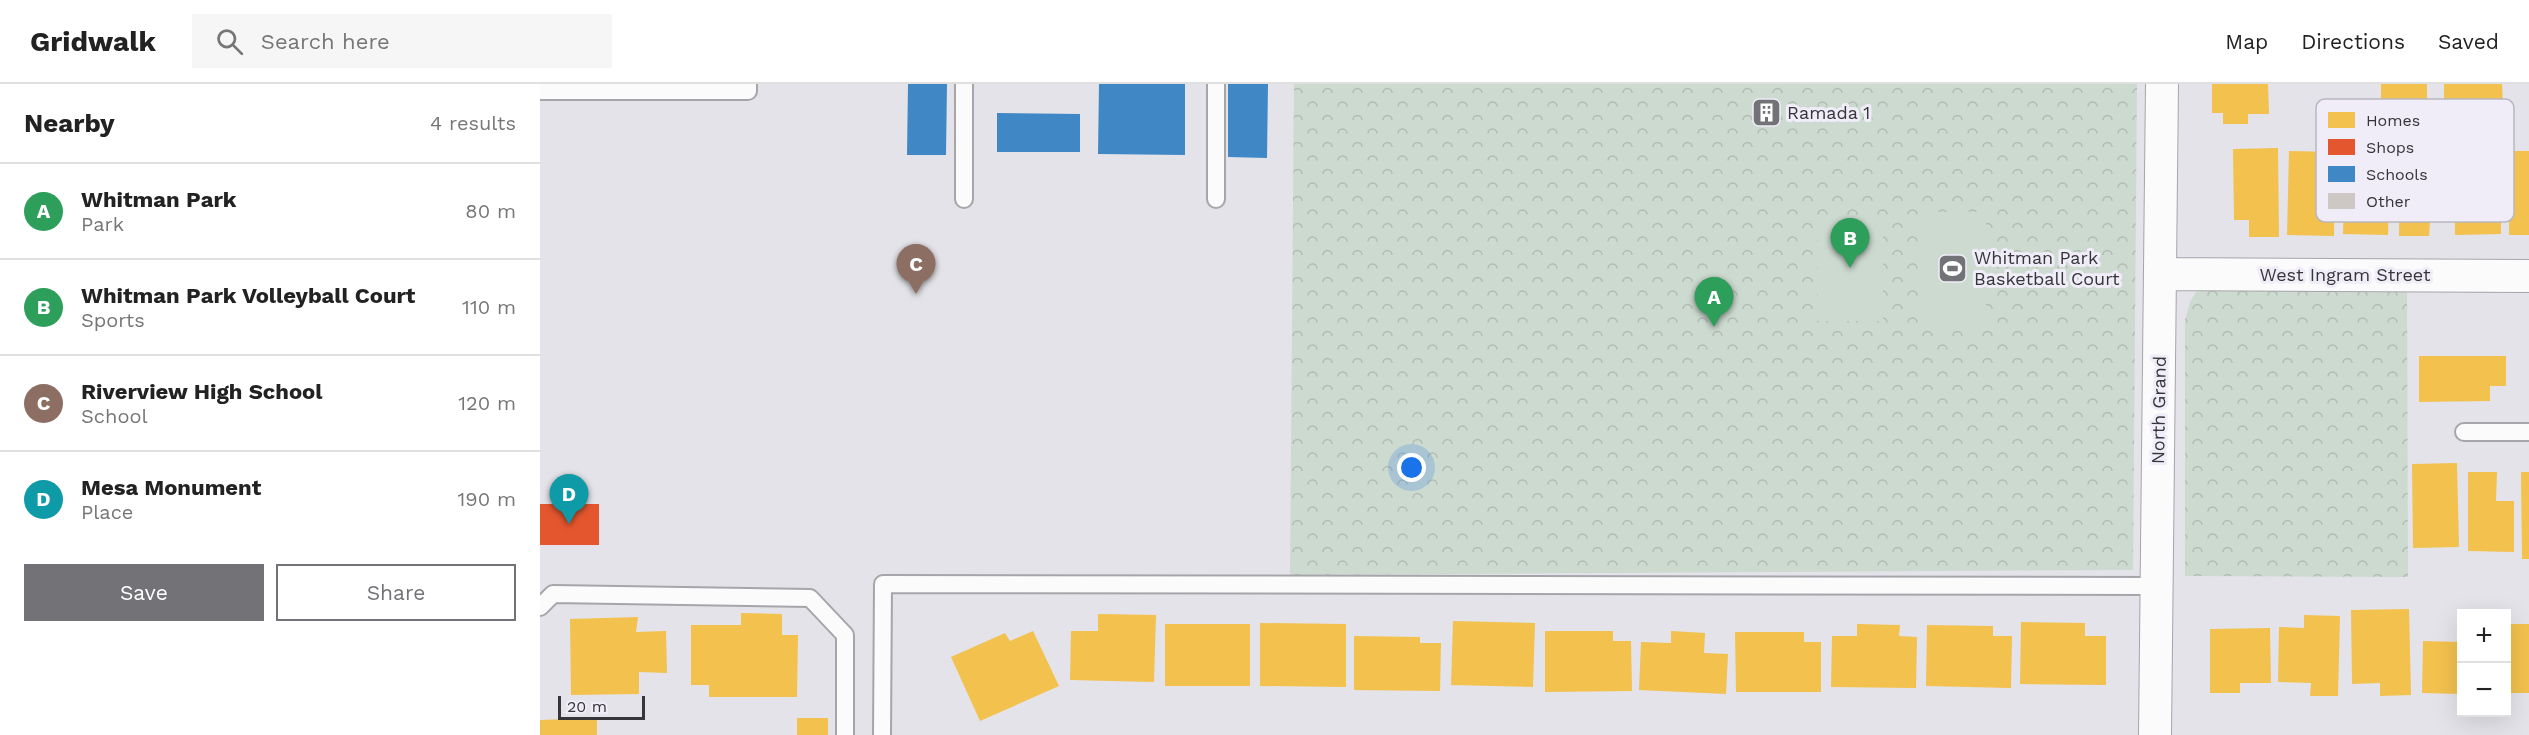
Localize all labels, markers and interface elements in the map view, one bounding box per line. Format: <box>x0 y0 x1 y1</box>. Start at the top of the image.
search box <box>192 14 612 68</box>
text: Gridwalk <box>30 25 156 58</box>
icon: search <box>213 25 246 58</box>
text: Search here <box>261 29 390 54</box>
text: Map <box>2225 29 2268 54</box>
text: Directions <box>2301 29 2405 54</box>
text: Saved <box>2438 29 2499 54</box>
building icon: Ramada 1 <box>1750 97 1782 129</box>
legend <box>2316 99 2514 222</box>
place label: Ramada 1 <box>1787 102 1870 123</box>
text: Nearby <box>24 108 115 138</box>
text: 4 results <box>430 111 516 135</box>
text: Homes <box>2366 111 2420 130</box>
text: Shops <box>2366 138 2414 157</box>
text: Schools <box>2366 165 2428 184</box>
text: Whitman Park <box>81 187 237 212</box>
text: Other <box>2366 192 2411 211</box>
text: A <box>37 199 50 223</box>
text: 80 m <box>465 199 516 223</box>
text: Park <box>81 212 124 236</box>
pin: B <box>1830 218 1870 268</box>
pin: C <box>896 244 935 294</box>
place label: Whitman Park Basketball Court <box>1974 247 2120 289</box>
sports icon: Whitman Park Basketball Court <box>1937 252 1969 284</box>
street label: West Ingram Street <box>2260 264 2431 285</box>
pin: A <box>1694 278 1734 327</box>
text: Whitman Park Volleyball Court <box>81 283 415 308</box>
text: B <box>37 295 50 319</box>
text: 110 m <box>462 295 516 319</box>
text: Sports <box>81 308 145 332</box>
street label: North Grand <box>2147 356 2170 464</box>
text: Riverview High School <box>81 379 323 404</box>
text: C <box>37 391 50 415</box>
text: 120 m <box>458 391 516 415</box>
text: School <box>81 404 148 428</box>
your location <box>1397 453 1426 482</box>
pin: D <box>549 474 588 524</box>
text: Mesa Monument <box>81 475 261 500</box>
text: D <box>36 487 51 511</box>
text: 190 m <box>458 487 516 511</box>
text: Place <box>81 500 133 524</box>
button: Save <box>24 564 264 621</box>
button: Share <box>276 564 516 621</box>
map controls <box>2457 609 2511 717</box>
button: + <box>2457 609 2511 663</box>
button: − <box>2457 663 2511 717</box>
scale bar <box>558 693 645 720</box>
text: 20 m <box>567 697 607 716</box>

